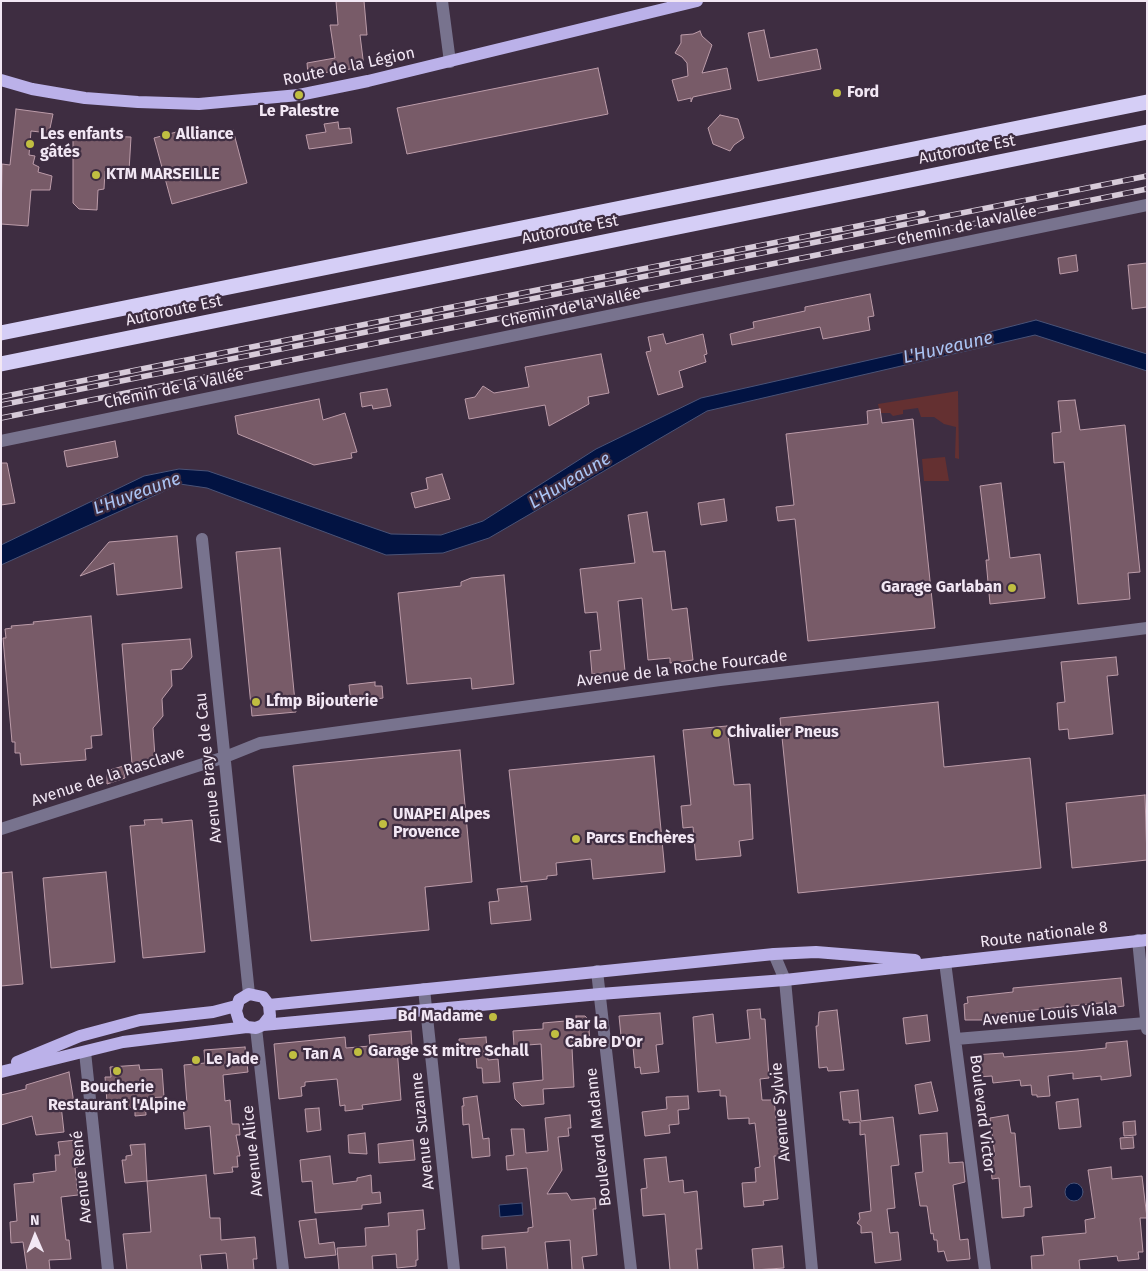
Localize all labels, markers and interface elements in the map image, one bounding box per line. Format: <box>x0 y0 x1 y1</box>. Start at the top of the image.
street label: Route de la Légion <box>281 44 417 90</box>
place label: Ford <box>847 83 879 103</box>
marker: Ford <box>831 87 843 99</box>
marker: Le Palestre <box>293 89 305 101</box>
place label: Le Palestre <box>259 102 339 122</box>
place label: Les enfants gâtés <box>40 125 123 163</box>
place label: Alliance <box>176 125 234 145</box>
marker: Alliance <box>160 129 172 141</box>
street label: Autoroute Est <box>917 131 1017 169</box>
marker: Les enfants gâtés <box>24 138 36 150</box>
place label: KTM MARSEILLE <box>106 165 220 185</box>
marker: KTM MARSEILLE <box>90 169 102 181</box>
street label: Chemin de la Vallée <box>895 202 1039 250</box>
street label: Autoroute Est <box>520 211 620 249</box>
street label: Chemin de la Vallée <box>499 284 643 332</box>
street label: Autoroute Est <box>124 291 224 331</box>
water label: L'Huveaune <box>901 327 995 369</box>
street label: Chemin de la Vallée <box>102 365 246 413</box>
water label: L'Huveaune <box>525 448 615 514</box>
water label: L'Huveaune <box>90 468 184 520</box>
place label: Garage Garlaban <box>881 578 1002 598</box>
marker: Garage Garlaban <box>1006 582 1018 594</box>
street label: Avenue de la Roche Fourcade <box>575 647 789 691</box>
street label: Avenue Braye de Cau <box>192 692 226 844</box>
place label: Lfmp Bijouterie <box>266 692 378 712</box>
marker: Lfmp Bijouterie <box>250 696 262 708</box>
place label: Chivalier Pneus <box>727 723 839 743</box>
marker: Chivalier Pneus <box>711 727 723 739</box>
street label: Avenue de la Rasclave <box>29 743 187 811</box>
place label: UNAPEI Alpes Provence <box>393 805 490 843</box>
marker: UNAPEI Alpes Provence <box>377 818 389 830</box>
place label: Parcs Enchères <box>586 829 694 849</box>
marker: Parcs Enchères <box>570 833 582 845</box>
street label: Route nationale 8 <box>979 918 1109 952</box>
street label: Avenue Louis Viala <box>982 1000 1118 1030</box>
place label: Bd Madame <box>398 1007 483 1027</box>
marker: Bd Madame <box>487 1011 499 1023</box>
place label: Bar la Cabre D'Or <box>565 1015 643 1053</box>
marker: Bar la Cabre D'Or <box>549 1028 561 1040</box>
place label: Garage St mitre Schall <box>368 1042 529 1062</box>
place label: Tan A <box>303 1045 342 1065</box>
marker: Garage St mitre Schall <box>352 1046 364 1058</box>
marker: Tan A <box>287 1049 299 1061</box>
place label: Le Jade <box>206 1050 259 1070</box>
street label: Boulevard Victor <box>965 1053 999 1175</box>
marker: Le Jade <box>190 1054 202 1066</box>
street label: Avenue Sylvie <box>767 1062 795 1162</box>
marker: Boucherie Restaurant l'Alpine <box>111 1065 123 1077</box>
street label: Boulevard Madame <box>582 1067 616 1207</box>
street label: Avenue Suzanne <box>407 1071 439 1191</box>
place label: Boucherie Restaurant l'Alpine <box>48 1078 186 1116</box>
street label: Avenue Alice <box>239 1104 267 1198</box>
street label: Avenue René <box>68 1129 96 1225</box>
north arrow <box>10 1211 60 1261</box>
text: N <box>30 1212 40 1229</box>

